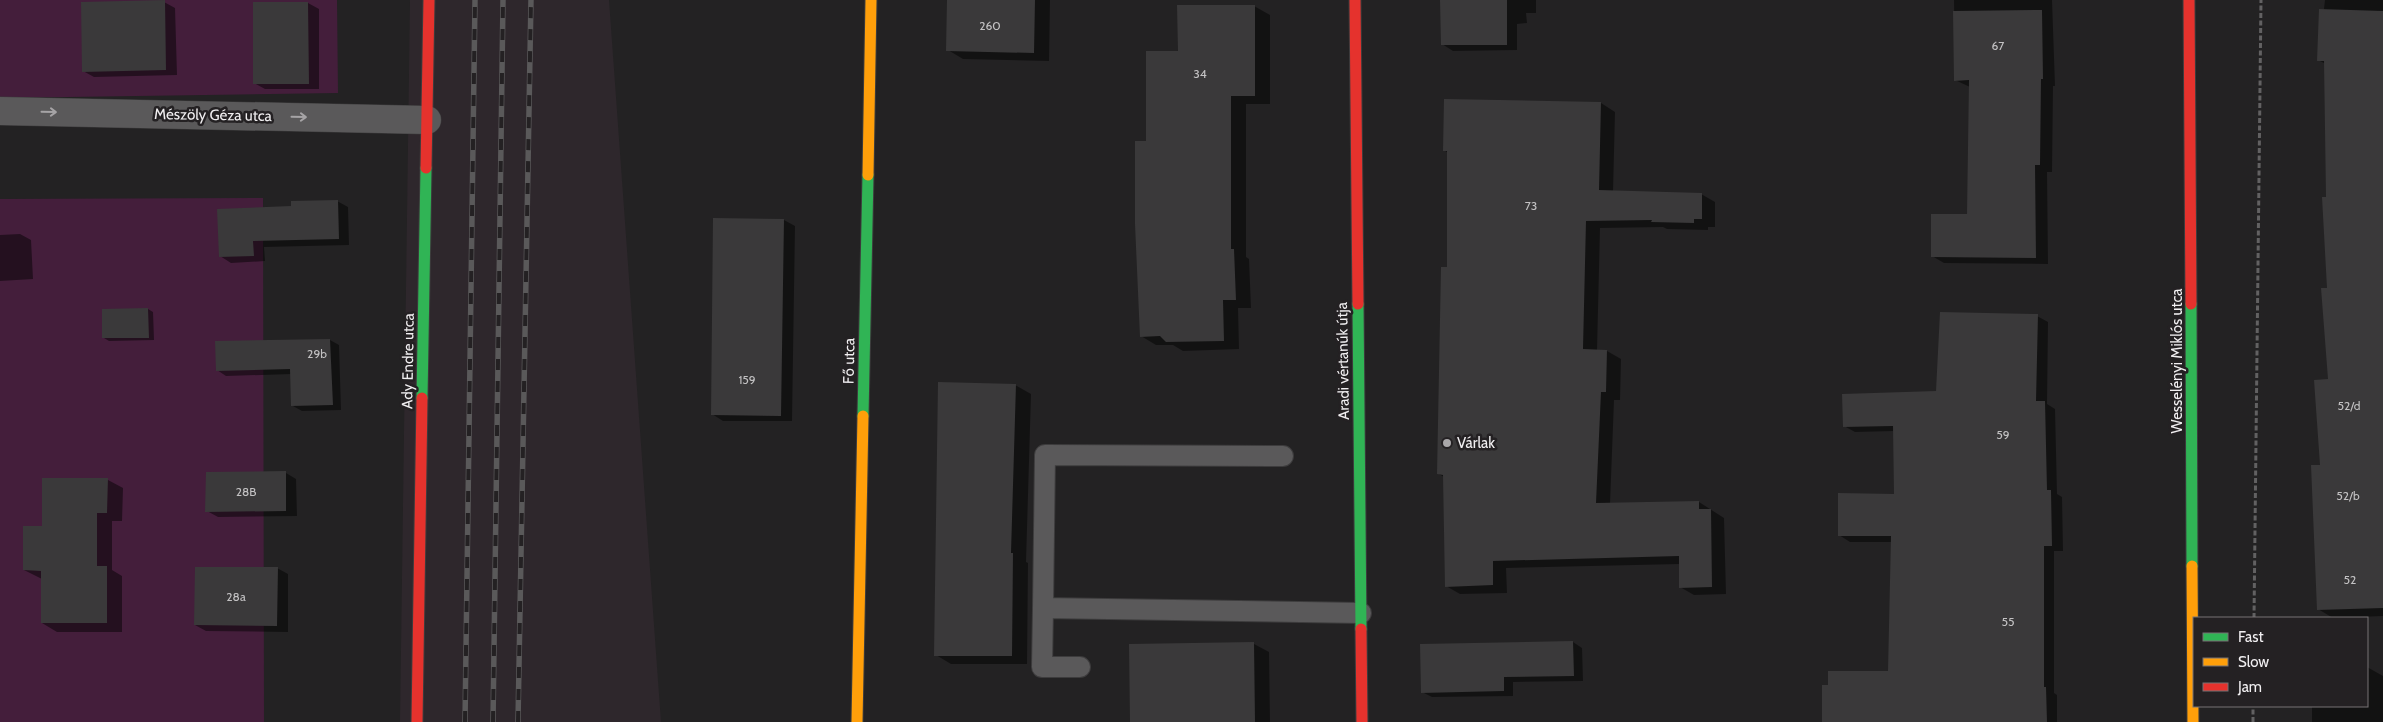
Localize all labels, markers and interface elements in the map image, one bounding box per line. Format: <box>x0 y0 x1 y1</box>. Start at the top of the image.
house number: 260 <box>979 18 1001 33</box>
house number: 67 <box>1992 38 2004 53</box>
house number: 34 <box>1193 66 1207 81</box>
street label: Mészöly Géza utca <box>154 105 273 125</box>
one-way arrow <box>40 107 56 116</box>
one-way arrow <box>290 113 306 122</box>
house number: 73 <box>1525 198 1537 213</box>
street label: Wesselényi Miklós utca <box>2168 288 2186 433</box>
street label: Aradi vértanúk útja <box>1333 301 1353 420</box>
street label: Ady Endre utca <box>398 312 418 409</box>
street label: Fő utca <box>840 337 858 384</box>
house number: 29b <box>307 346 327 361</box>
house number: 159 <box>738 372 756 387</box>
house number: 52/d <box>2338 398 2360 413</box>
house number: 59 <box>1996 427 2010 442</box>
place label: Várlak <box>1457 434 1495 452</box>
marker: Várlak <box>1441 437 1453 449</box>
house number: 28B <box>236 484 256 499</box>
house number: 52/b <box>2336 488 2360 503</box>
house number: 52 <box>2344 572 2356 587</box>
house number: 28a <box>226 589 246 604</box>
house number: 55 <box>2002 614 2014 629</box>
legend <box>2193 617 2368 707</box>
text: Fast <box>2238 628 2263 646</box>
text: Slow <box>2238 653 2269 671</box>
text: Jam <box>2237 678 2262 696</box>

